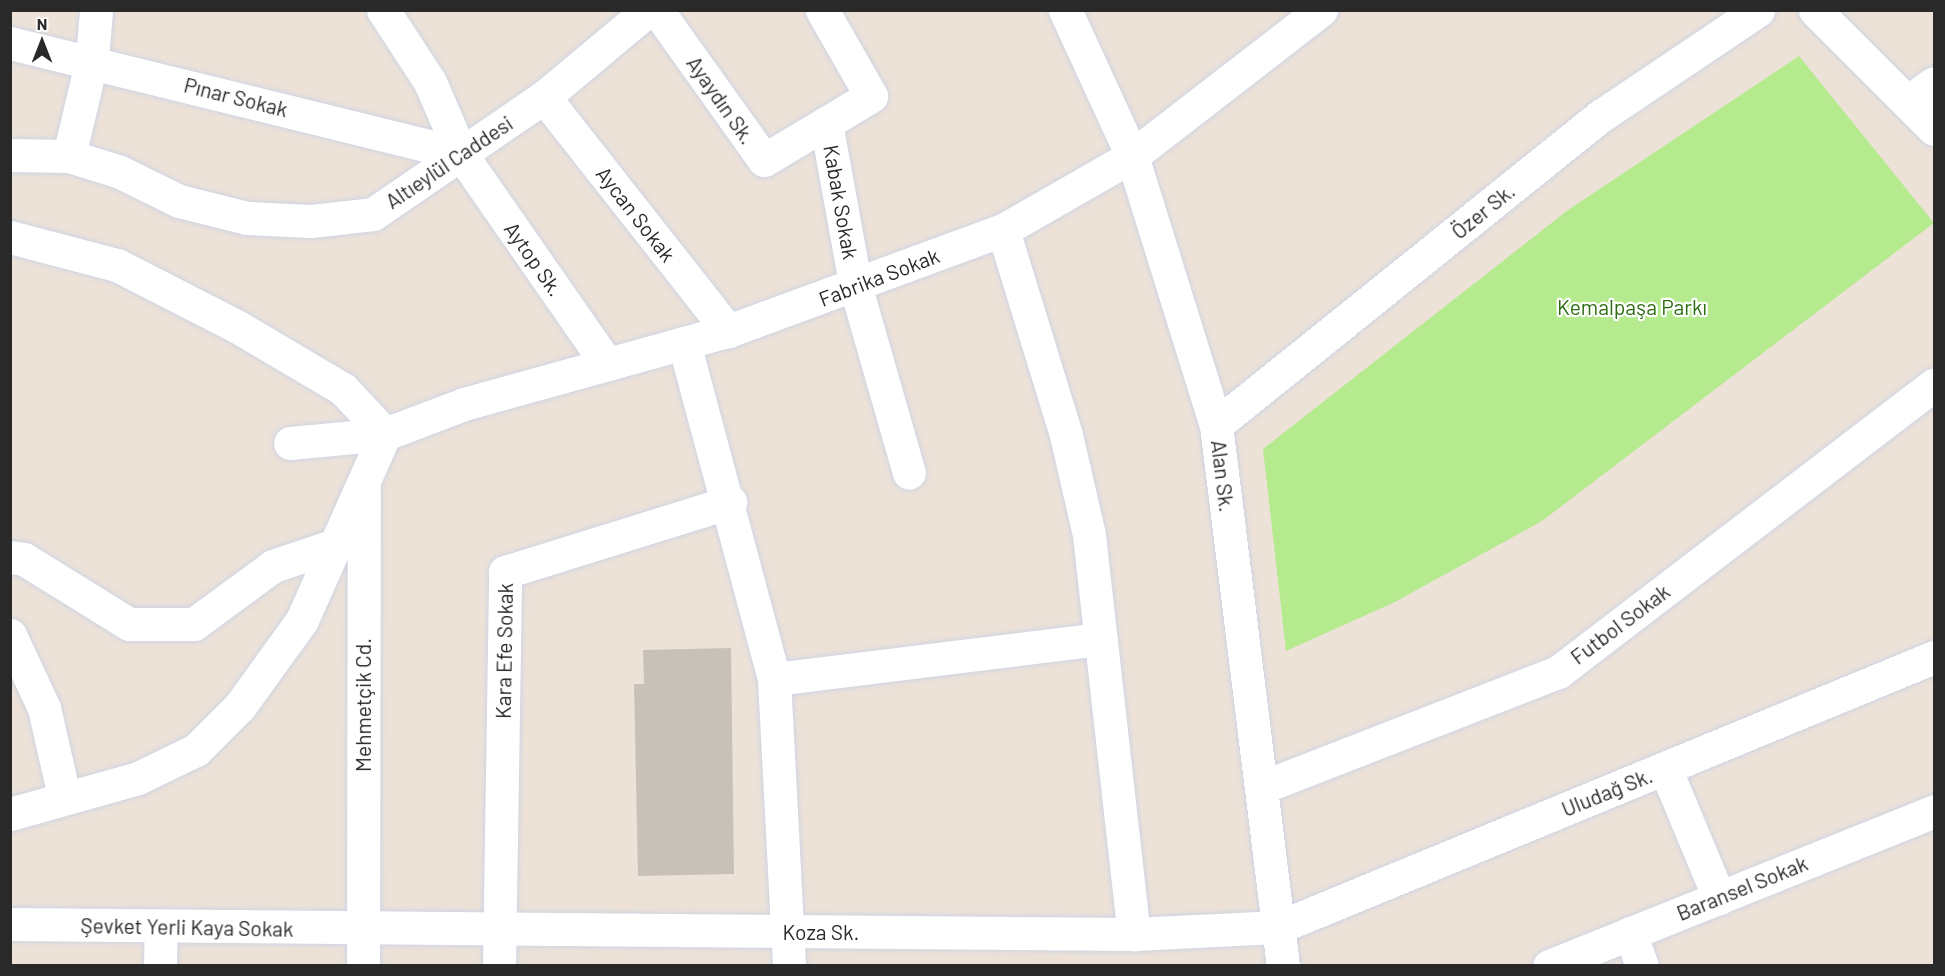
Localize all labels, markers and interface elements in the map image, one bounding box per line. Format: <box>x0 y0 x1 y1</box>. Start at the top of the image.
north arrow <box>12 12 72 72</box>
text: N <box>37 14 47 33</box>
street label: Ayaydın Sk. <box>682 51 760 149</box>
street label: Pınar Sokak <box>181 72 291 122</box>
street label: Altıeylül Caddesi <box>381 110 517 214</box>
street label: Kabak Sokak <box>819 143 863 261</box>
street label: Aycan Sokak <box>591 161 681 267</box>
street label: Özer Sk. <box>1446 178 1520 244</box>
street label: Aytop Sk. <box>499 217 569 301</box>
street label: Fabrika Sokak <box>815 242 943 312</box>
park label: Kemalpaşa Parkı <box>1557 294 1707 320</box>
street label: Alan Sk. <box>1206 439 1240 513</box>
street label: Futbol Sokak <box>1565 579 1675 669</box>
street label: Kara Efe Sokak <box>490 583 518 719</box>
street label: Mehmetçik Cd. <box>350 638 376 772</box>
street label: Uludağ Sk. <box>1558 762 1656 822</box>
street label: Baransel Sokak <box>1673 850 1811 926</box>
street label: Şevket Yerli Kaya Sokak <box>80 913 294 941</box>
street label: Koza Sk. <box>783 919 859 945</box>

